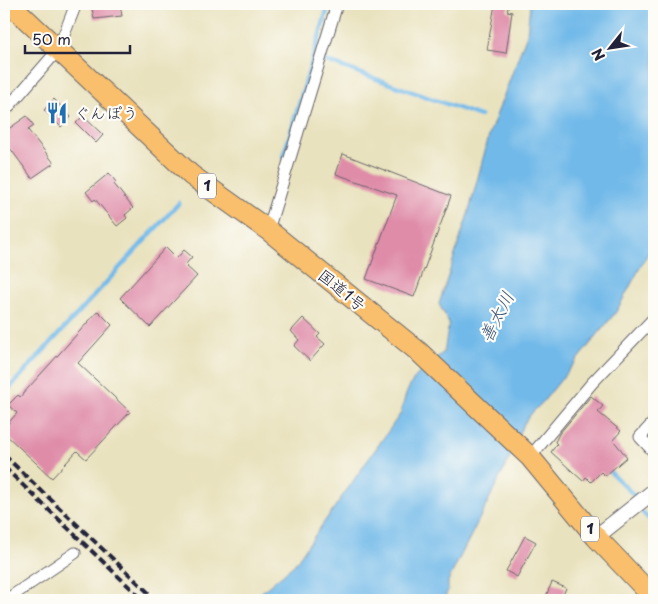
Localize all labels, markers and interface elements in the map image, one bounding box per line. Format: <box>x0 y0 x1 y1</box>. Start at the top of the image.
scale bar <box>25 22 130 54</box>
north arrow <box>586 22 636 72</box>
text: 50 m <box>32 27 71 50</box>
text: N <box>586 45 610 65</box>
restaurant icon: ぐんぽう <box>44 100 70 126</box>
place label: ぐんぽう <box>74 100 138 124</box>
road number: 1 <box>198 174 216 198</box>
street label: 国道1号 <box>314 263 372 316</box>
water label: 善太川 <box>471 286 520 347</box>
road number: 1 <box>581 516 599 542</box>

